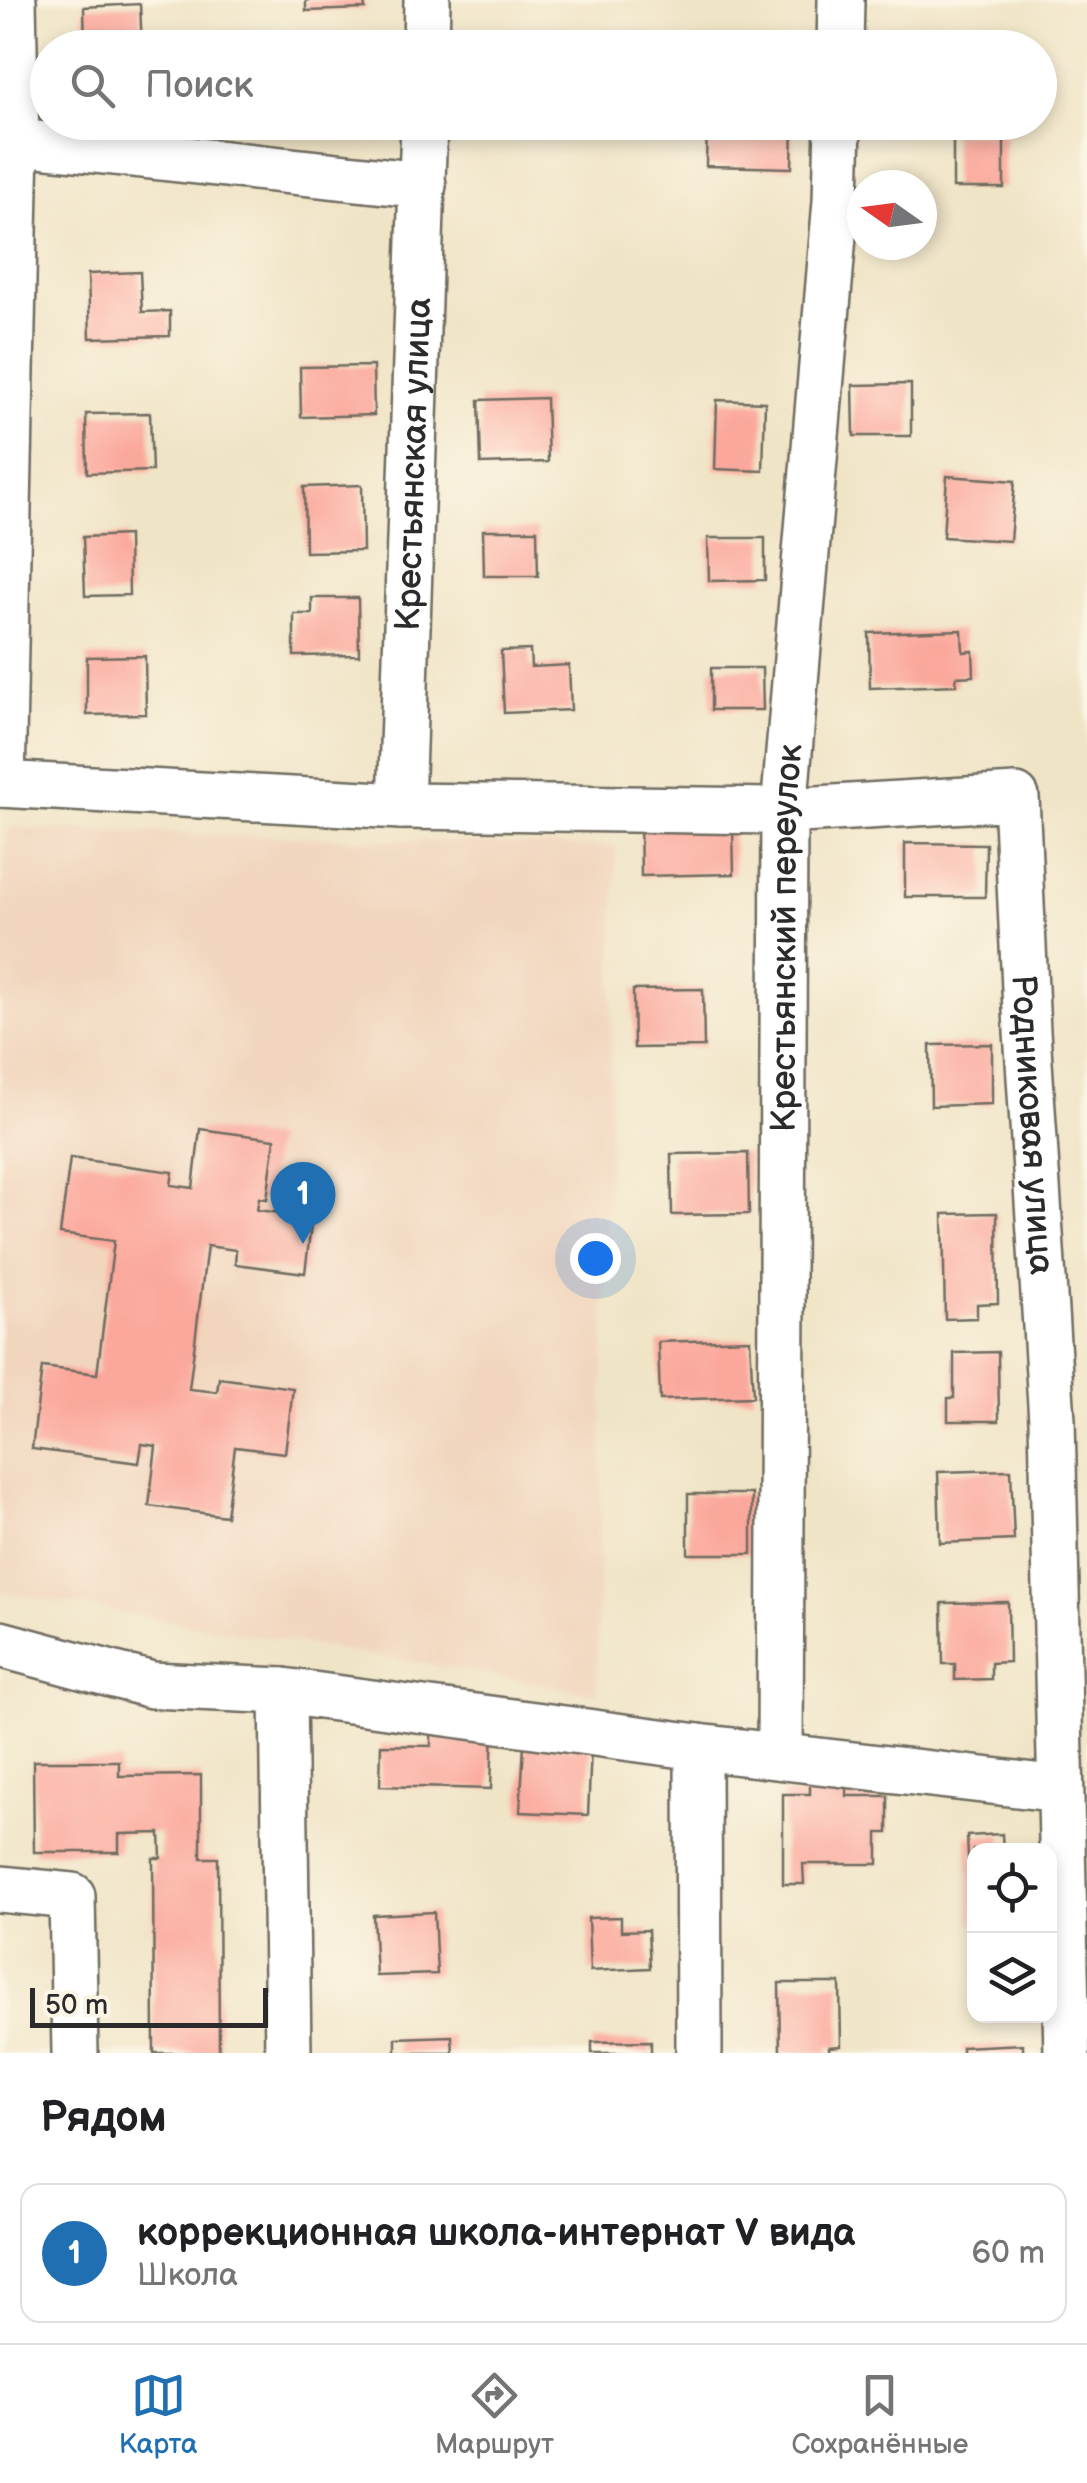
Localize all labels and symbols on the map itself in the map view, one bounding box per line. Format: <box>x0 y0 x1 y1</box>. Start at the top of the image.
north arrow <box>847 170 937 260</box>
street label: Крестьянская улица <box>387 297 441 632</box>
street label: Крестьянский переулок <box>763 742 813 1132</box>
street label: Родниковая улица <box>1001 973 1063 1277</box>
pin: 1 <box>270 1162 336 1244</box>
your location <box>570 1233 621 1284</box>
scale bar <box>30 1983 268 2028</box>

